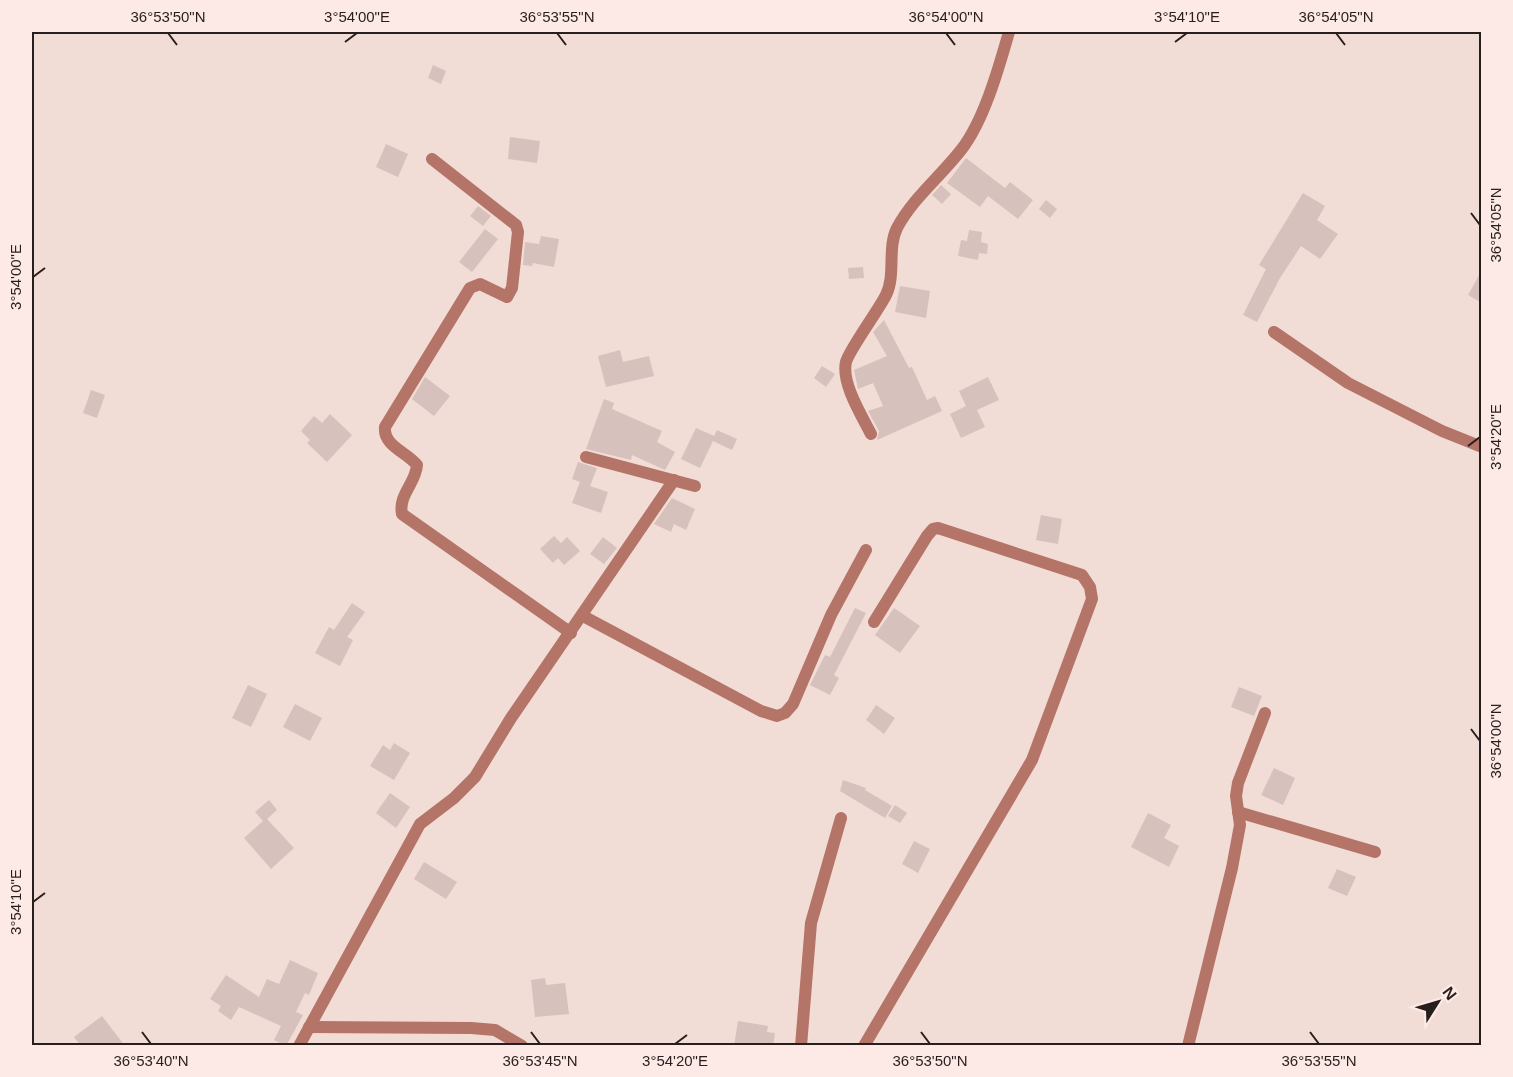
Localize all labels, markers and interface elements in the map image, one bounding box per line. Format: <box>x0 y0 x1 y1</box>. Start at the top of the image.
text: 36°53'50"N <box>130 8 206 25</box>
text: 3°54'00"E <box>324 8 390 25</box>
text: 36°53'55"N <box>519 8 595 25</box>
text: 36°54'00"N <box>908 8 984 25</box>
text: 3°54'10"E <box>1154 8 1220 25</box>
text: 36°54'05"N <box>1298 8 1374 25</box>
text: 36°54'05"N <box>1487 187 1504 263</box>
text: 3°54'00"E <box>7 244 24 310</box>
text: 3°54'20"E <box>1487 404 1504 470</box>
text: 36°54'00"N <box>1487 703 1504 779</box>
text: 3°54'10"E <box>7 869 24 935</box>
north arrow <box>1408 972 1468 1032</box>
text: N <box>1439 984 1460 1003</box>
text: 36°53'40"N <box>113 1052 189 1069</box>
text: 36°53'45"N <box>502 1052 578 1069</box>
text: 3°54'20"E <box>642 1052 708 1069</box>
text: 36°53'50"N <box>892 1052 968 1069</box>
text: 36°53'55"N <box>1281 1052 1357 1069</box>

